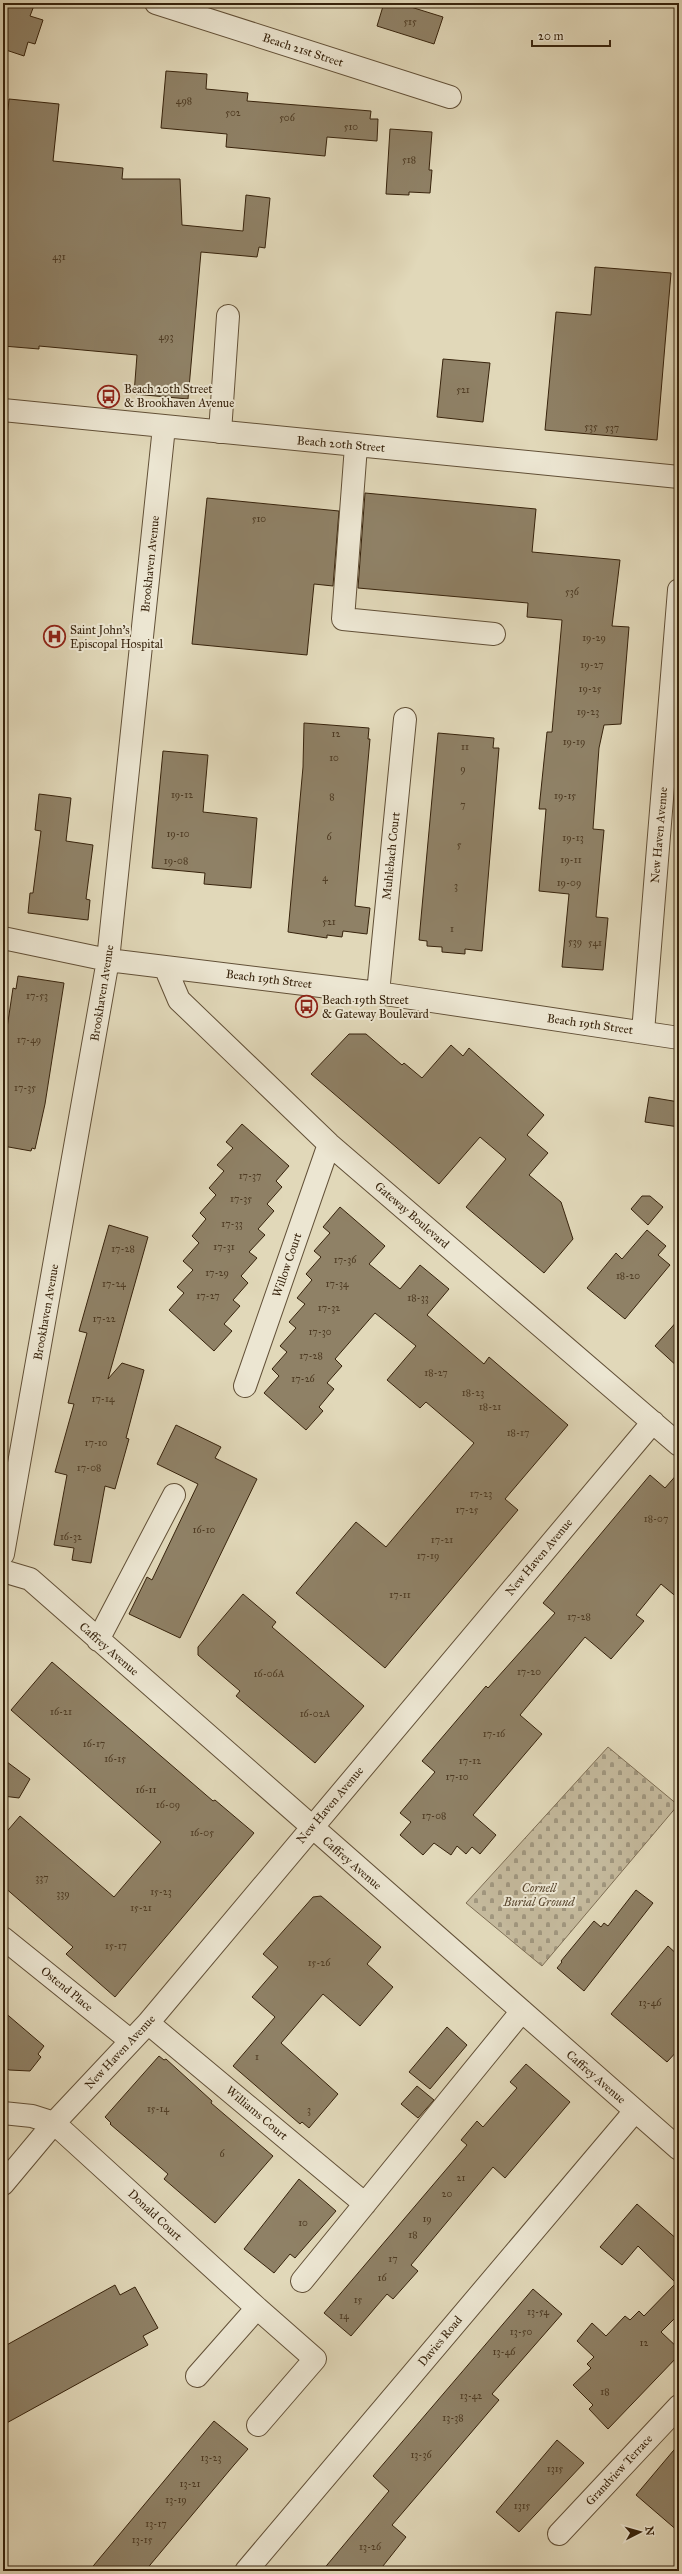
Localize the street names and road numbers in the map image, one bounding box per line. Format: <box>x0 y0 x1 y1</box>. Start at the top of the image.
street label: Beach 21st Street <box>261 30 346 70</box>
street label: Beach 20th Street <box>296 433 386 455</box>
street label: Brookhaven Avenue <box>138 515 162 613</box>
street label: New Haven Avenue <box>648 786 670 884</box>
street label: Muhlebach Court <box>379 811 403 901</box>
street label: Brookhaven Avenue <box>87 944 117 1042</box>
street label: Beach 19th Street <box>225 967 314 991</box>
street label: Beach 19th Street <box>546 1011 635 1037</box>
street label: Gateway Boulevard <box>372 1179 452 1251</box>
street label: Willow Court <box>269 1230 305 1299</box>
street label: Brookhaven Avenue <box>31 1263 61 1361</box>
street label: New Haven Avenue <box>503 1516 575 1598</box>
street label: Caffrey Avenue <box>76 1619 142 1679</box>
street label: New Haven Avenue <box>294 1764 366 1846</box>
street label: Caffrey Avenue <box>319 1833 385 1893</box>
street label: Ostend Place <box>38 1964 96 2014</box>
street label: New Haven Avenue <box>82 2012 158 2092</box>
street label: Caffrey Avenue <box>563 2047 629 2107</box>
street label: Williams Court <box>223 2083 291 2143</box>
street label: Donald Court <box>125 2187 185 2244</box>
street label: Davies Road <box>415 2313 465 2369</box>
street label: Grandview Terrace <box>583 2432 655 2508</box>

